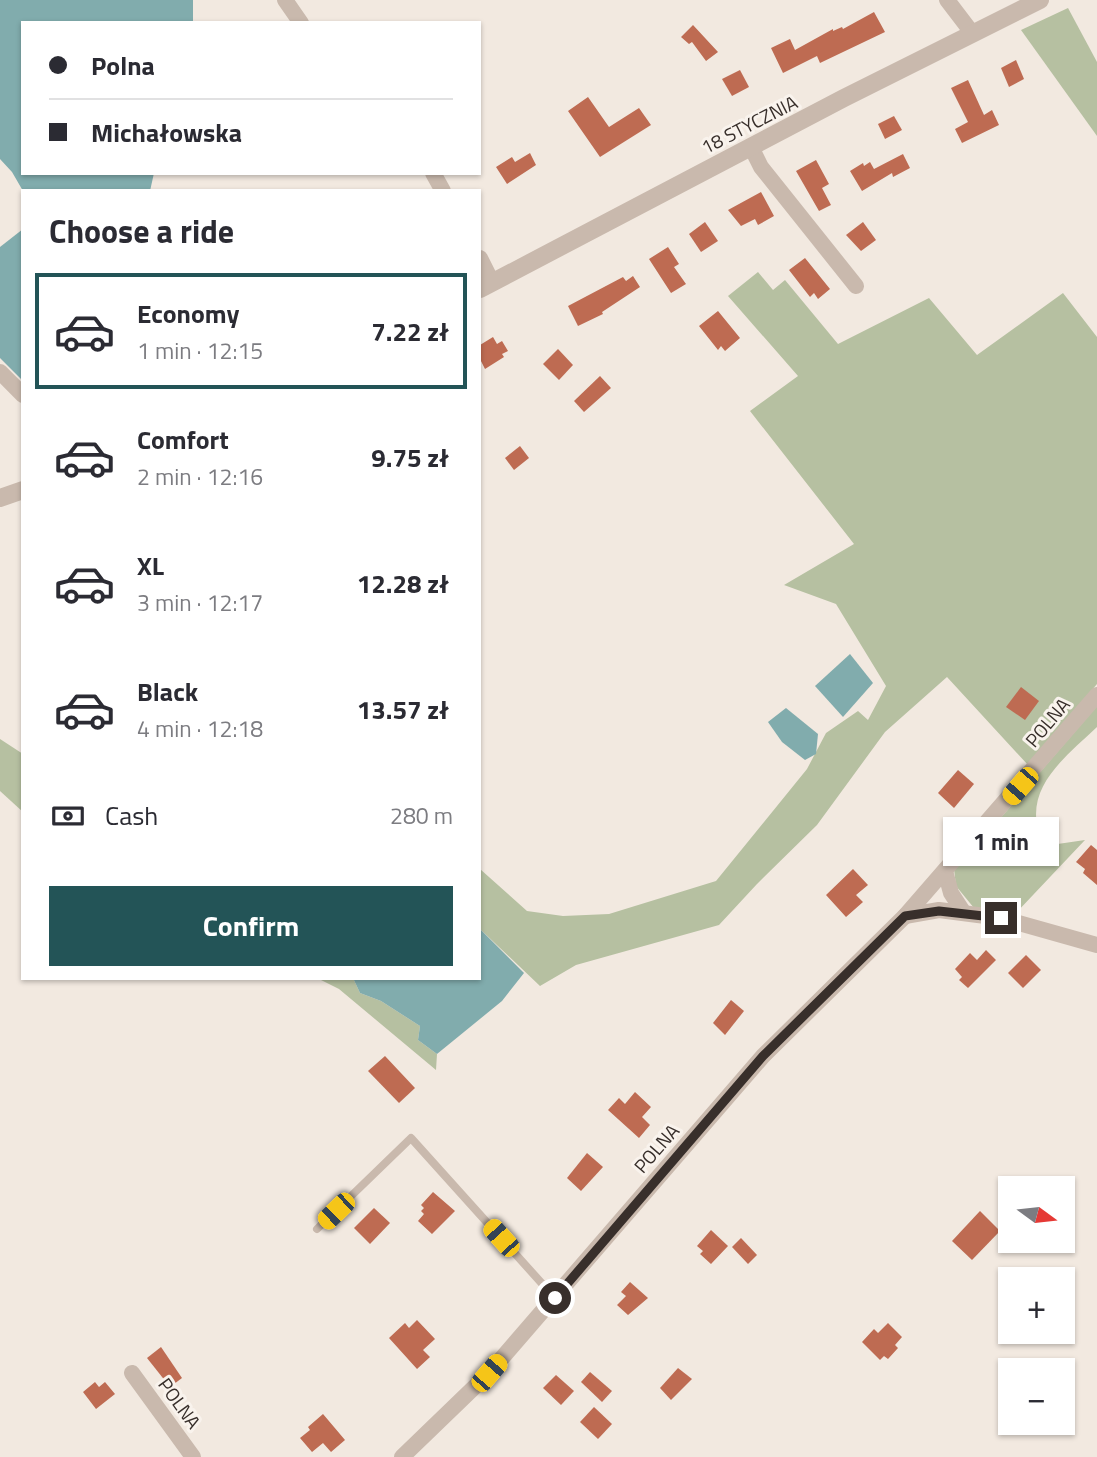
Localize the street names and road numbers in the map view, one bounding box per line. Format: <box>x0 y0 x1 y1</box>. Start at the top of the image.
street label: 18 STYCZNIA <box>696 87 802 161</box>
street label: POLNA <box>1018 691 1076 753</box>
street label: POLNA <box>626 1117 686 1179</box>
street label: POLNA <box>151 1371 209 1435</box>

